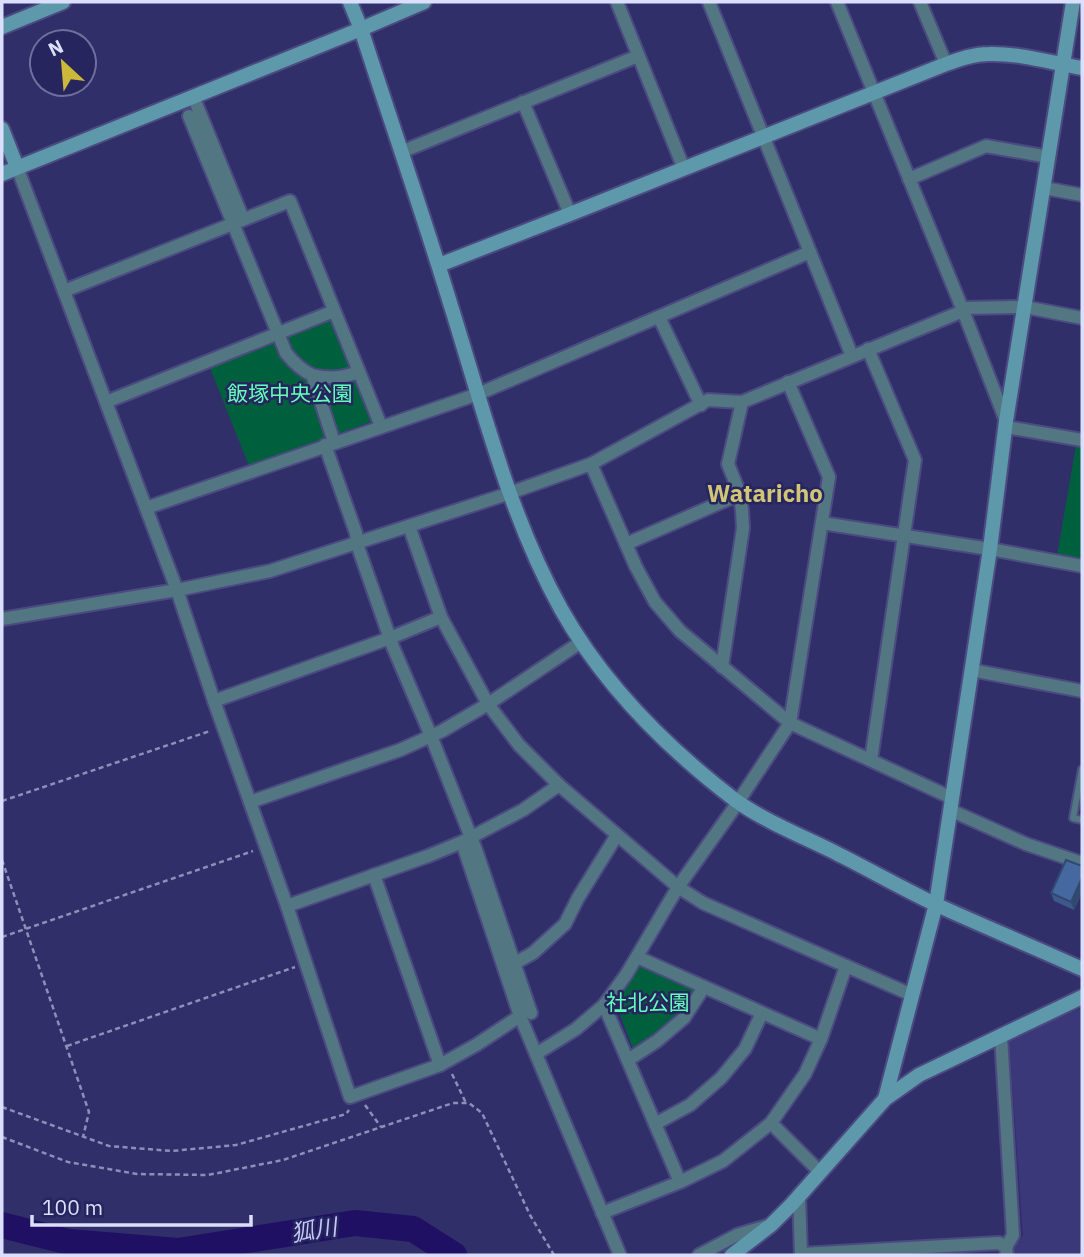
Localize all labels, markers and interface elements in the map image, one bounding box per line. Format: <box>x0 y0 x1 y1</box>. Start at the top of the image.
north arrow <box>28 28 98 98</box>
text: N <box>44 34 67 62</box>
park label: 飯塚中央公園 <box>227 379 353 407</box>
district label: Wataricho <box>707 477 823 509</box>
park label: 社北公園 <box>606 988 690 1016</box>
scale bar <box>32 1184 250 1228</box>
text: 100 m <box>42 1193 103 1221</box>
water label: 狐川 <box>289 1210 342 1247</box>

